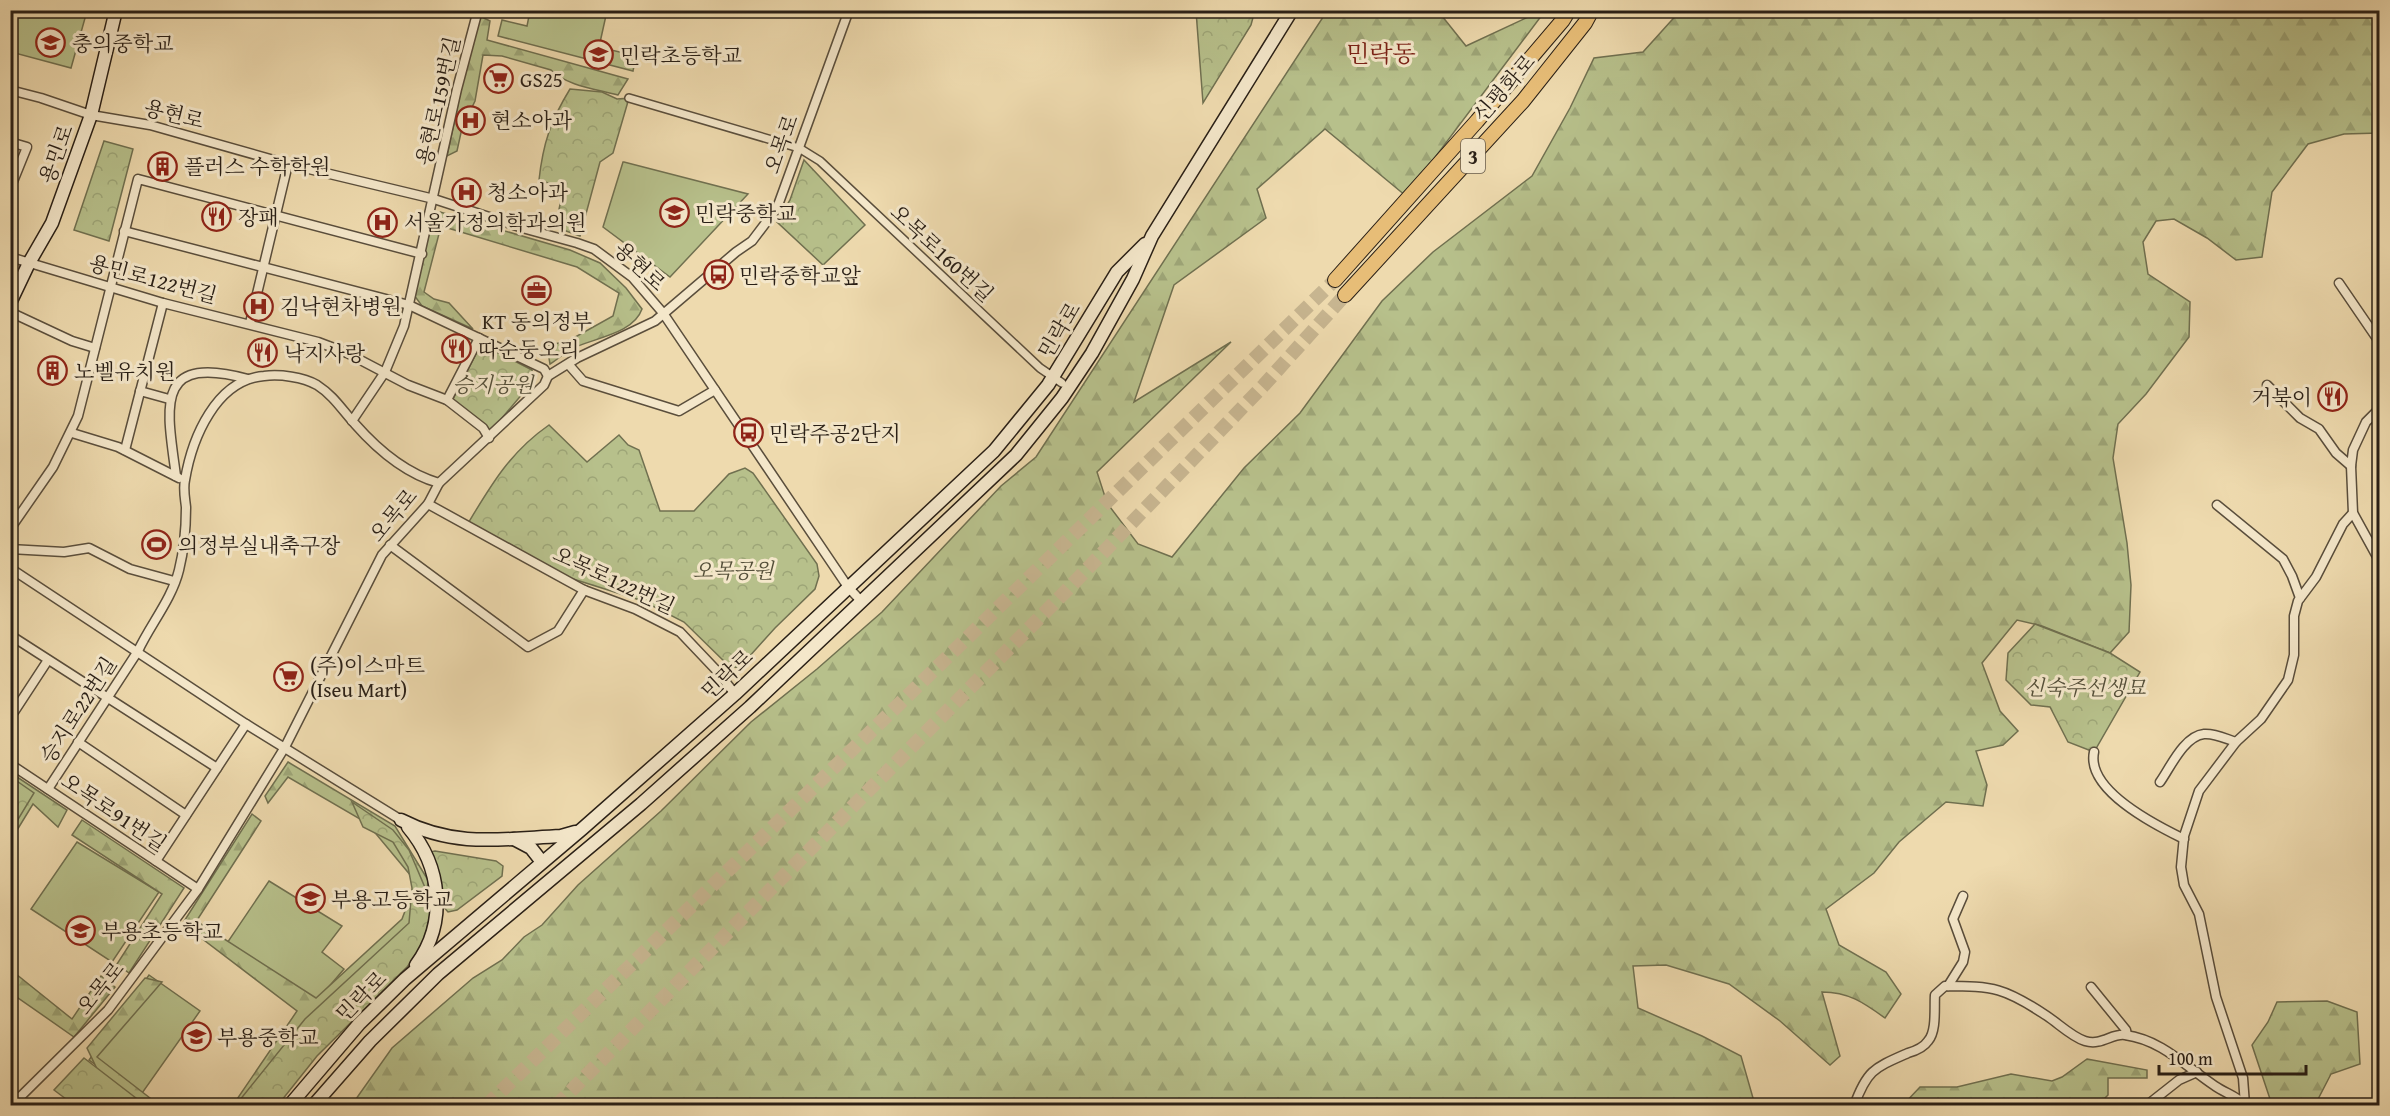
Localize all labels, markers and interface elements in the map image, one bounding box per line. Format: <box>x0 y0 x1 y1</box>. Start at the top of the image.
school or university icon: 충의중학교 <box>35 27 67 59</box>
place label: 충의중학교 <box>72 28 173 59</box>
street label: 용현로159번길 <box>408 33 468 169</box>
district label: 민락동 <box>1346 36 1416 71</box>
school or university icon: 민락초등학교 <box>583 39 615 71</box>
place label: 민락초등학교 <box>620 40 742 71</box>
street label: 신평화로 <box>1466 47 1542 129</box>
supermarket icon: GS25 <box>483 63 515 95</box>
place label: GS25 <box>520 64 563 95</box>
street label: 용현로 <box>141 92 207 136</box>
hospital icon: 현소아과 <box>454 104 486 136</box>
place label: 현소아과 <box>491 105 573 136</box>
street label: 오목로 <box>756 110 806 178</box>
street label: 용민로 <box>31 120 81 188</box>
road number: 3 <box>1461 139 1485 173</box>
building icon: 플러스 수학학원 <box>147 150 179 182</box>
place label: 플러스 수학학원 <box>184 151 331 182</box>
hospital icon: 청소아과 <box>450 176 482 208</box>
place label: 청소아과 <box>487 177 569 208</box>
school or university icon: 민락중학교 <box>658 197 690 229</box>
street label: 오목로160번길 <box>883 197 1001 309</box>
place label: 민락중학교 <box>695 198 796 229</box>
restaurant icon: 장패 <box>201 201 233 233</box>
place label: 장패 <box>238 202 279 233</box>
hospital icon: 서울가정의학과의원 <box>367 206 399 238</box>
place label: 서울가정의학과의원 <box>404 207 587 238</box>
street label: 용현로 <box>607 234 673 298</box>
street label: 용민로122번길 <box>85 247 221 311</box>
bus stop icon: 민락중학교앞 <box>702 259 734 291</box>
place label: 민락중학교앞 <box>739 260 861 291</box>
office icon: KT 동의정부 <box>521 274 553 306</box>
hospital icon: 김낙현차병원 <box>243 290 275 322</box>
place label: 김낙현차병원 <box>280 291 402 322</box>
street label: 민락로 <box>1030 296 1088 364</box>
place label: KT 동의정부 <box>482 306 592 337</box>
restaurant icon: 따순둥오리 <box>441 333 473 365</box>
place label: 따순둥오리 <box>478 334 579 365</box>
restaurant icon: 낙지사랑 <box>247 337 279 369</box>
place label: 낙지사랑 <box>284 338 366 369</box>
building icon: 노벨유치원 <box>37 355 69 387</box>
place label: 노벨유치원 <box>74 356 175 387</box>
park label: 승지공원 <box>452 369 535 400</box>
restaurant icon: 거북이 <box>2317 381 2349 413</box>
place label: 거북이 <box>2251 382 2312 413</box>
bus stop icon: 민락주공2단지 <box>732 417 764 449</box>
place label: 민락주공2단지 <box>769 418 901 449</box>
street label: 오목로 <box>362 482 424 548</box>
sports icon: 의정부실내축구장 <box>141 529 173 561</box>
place label: 의정부실내축구장 <box>178 530 341 561</box>
street label: 오목로122번길 <box>548 538 680 622</box>
park label: 오목공원 <box>692 555 775 586</box>
street label: 민락로 <box>694 642 760 706</box>
place label: (주)이스마트 (Iseu Mart) <box>310 650 425 705</box>
street label: 승지로22번길 <box>32 651 124 769</box>
supermarket icon: (주)이스마트 (Iseu Mart) <box>273 661 305 693</box>
park label: 신숙주선생묘 <box>2024 672 2147 703</box>
street label: 오목로91번길 <box>55 765 173 859</box>
school or university icon: 부용고등학교 <box>294 883 326 915</box>
place label: 부용고등학교 <box>331 884 453 915</box>
school or university icon: 부용초등학교 <box>64 915 96 947</box>
place label: 부용초등학교 <box>101 916 223 947</box>
street label: 오목로 <box>69 955 131 1021</box>
street label: 민락로 <box>329 964 393 1028</box>
school or university icon: 부용중학교 <box>180 1021 212 1053</box>
place label: 부용중학교 <box>217 1022 318 1053</box>
scale bar <box>2159 1038 2306 1076</box>
text: 100 m <box>2168 1045 2213 1072</box>

